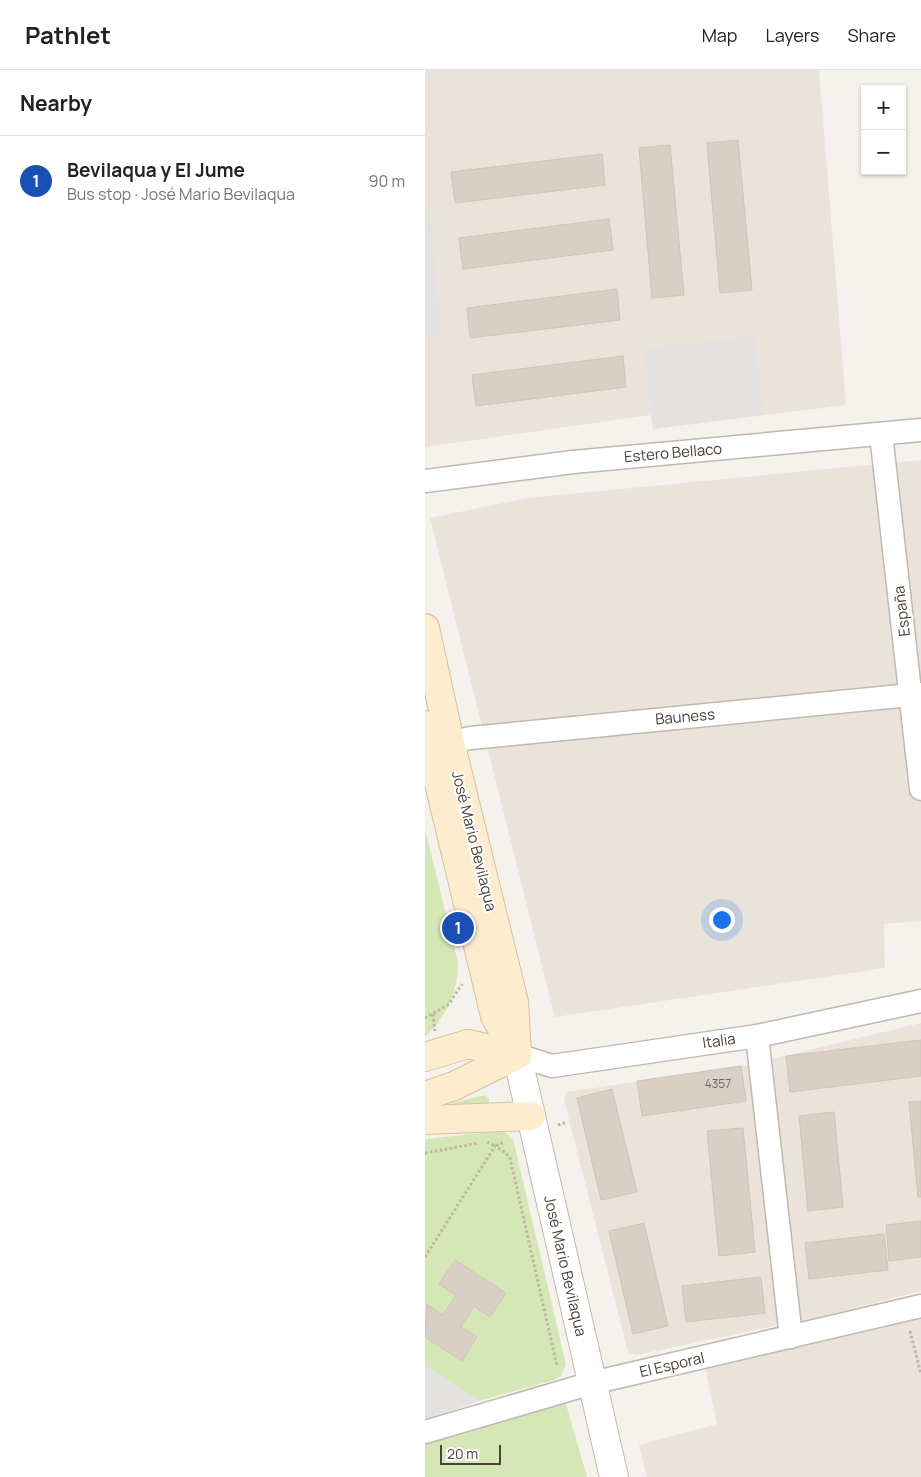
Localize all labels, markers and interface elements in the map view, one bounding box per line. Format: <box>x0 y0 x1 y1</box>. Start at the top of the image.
text: Pathlet <box>25 18 111 51</box>
text: Map <box>702 23 737 47</box>
text: Layers <box>765 23 819 47</box>
text: Share <box>847 23 896 47</box>
map controls <box>861 85 906 175</box>
button: + <box>861 85 906 130</box>
text: Nearby <box>20 89 92 117</box>
button: − <box>861 130 906 175</box>
text: Bevilaqua y El Jume <box>67 157 245 183</box>
text: 1 <box>32 170 40 192</box>
text: 90 m <box>369 170 405 192</box>
text: Bus stop · José Mario Bevilaqua <box>67 183 295 205</box>
street label: Estero Bellaco <box>623 438 723 467</box>
street label: España <box>888 585 915 638</box>
street label: Bauness <box>654 703 716 730</box>
street label: José Mario Bevilaqua <box>447 769 502 913</box>
your location <box>709 907 735 933</box>
pin: 1 <box>442 909 474 947</box>
street label: Italia <box>701 1028 737 1053</box>
house number: 4357 <box>705 1075 731 1092</box>
street label: José Mario Bevilaqua <box>539 1193 592 1338</box>
street label: El Esporal <box>637 1347 706 1382</box>
scale bar <box>440 1442 501 1465</box>
text: 20 m <box>447 1444 478 1463</box>

